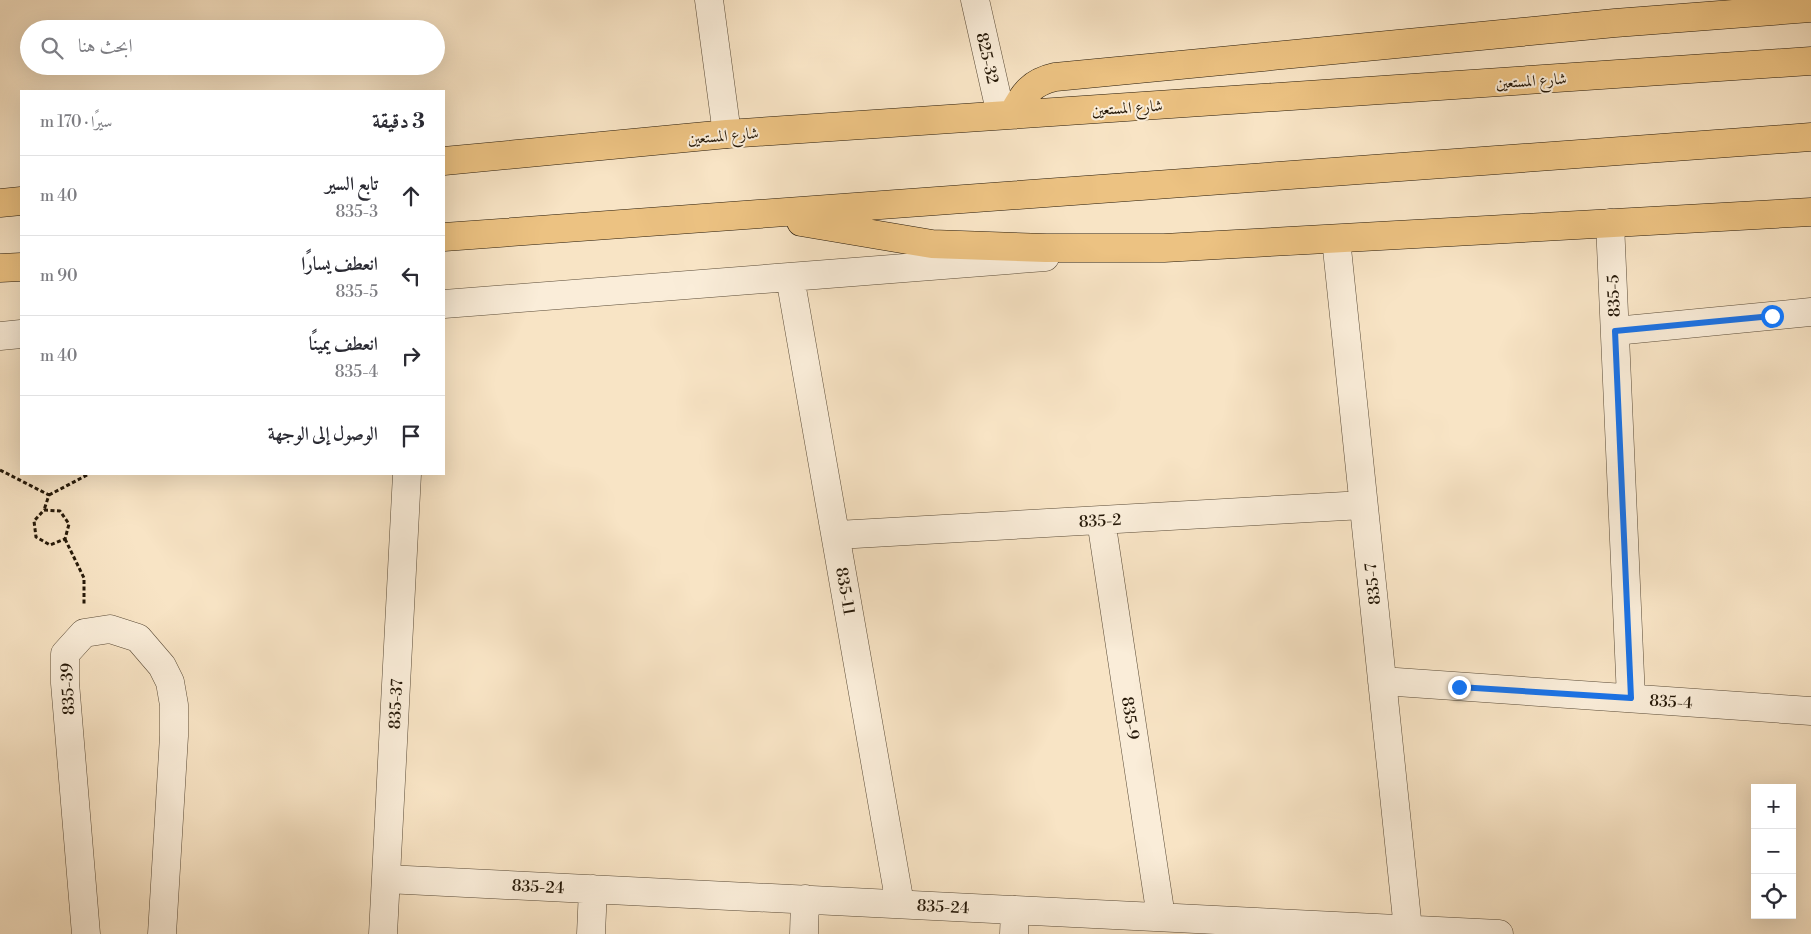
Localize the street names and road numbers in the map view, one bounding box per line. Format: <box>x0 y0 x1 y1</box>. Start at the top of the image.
street label: 825-32 <box>971 31 1003 86</box>
street label: شارع المستعين <box>1495 69 1568 96</box>
street label: شارع المستعين <box>1091 96 1164 123</box>
street label: شارع المستعين <box>687 123 760 152</box>
street label: 835-5 <box>1603 274 1625 318</box>
street label: 835-2 <box>1078 510 1122 532</box>
street label: 835-7 <box>1361 562 1385 606</box>
street label: 835-11 <box>831 566 859 617</box>
street label: 835-39 <box>57 662 79 716</box>
street label: 835-37 <box>385 678 407 730</box>
street label: 835-4 <box>1649 691 1694 714</box>
street label: 835-9 <box>1117 695 1143 741</box>
street label: 835-24 <box>511 876 565 898</box>
street label: 835-24 <box>916 896 970 918</box>

